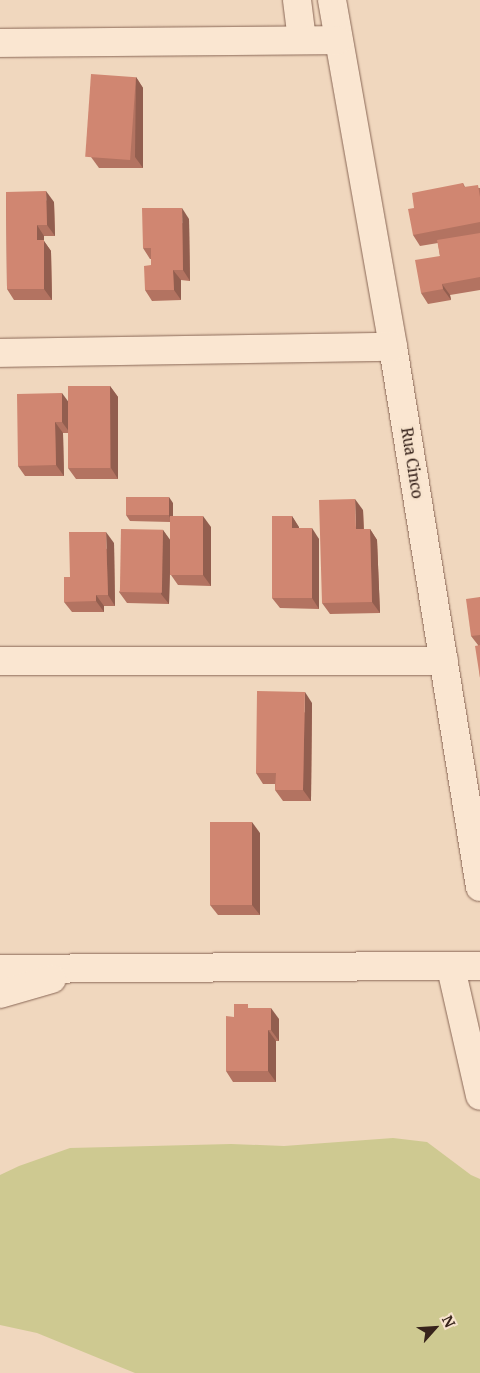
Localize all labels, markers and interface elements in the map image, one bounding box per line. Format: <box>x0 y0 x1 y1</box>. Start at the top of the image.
street label: Rua Cinco <box>397 426 427 500</box>
north arrow <box>410 1303 460 1353</box>
text: N <box>438 1313 459 1330</box>

